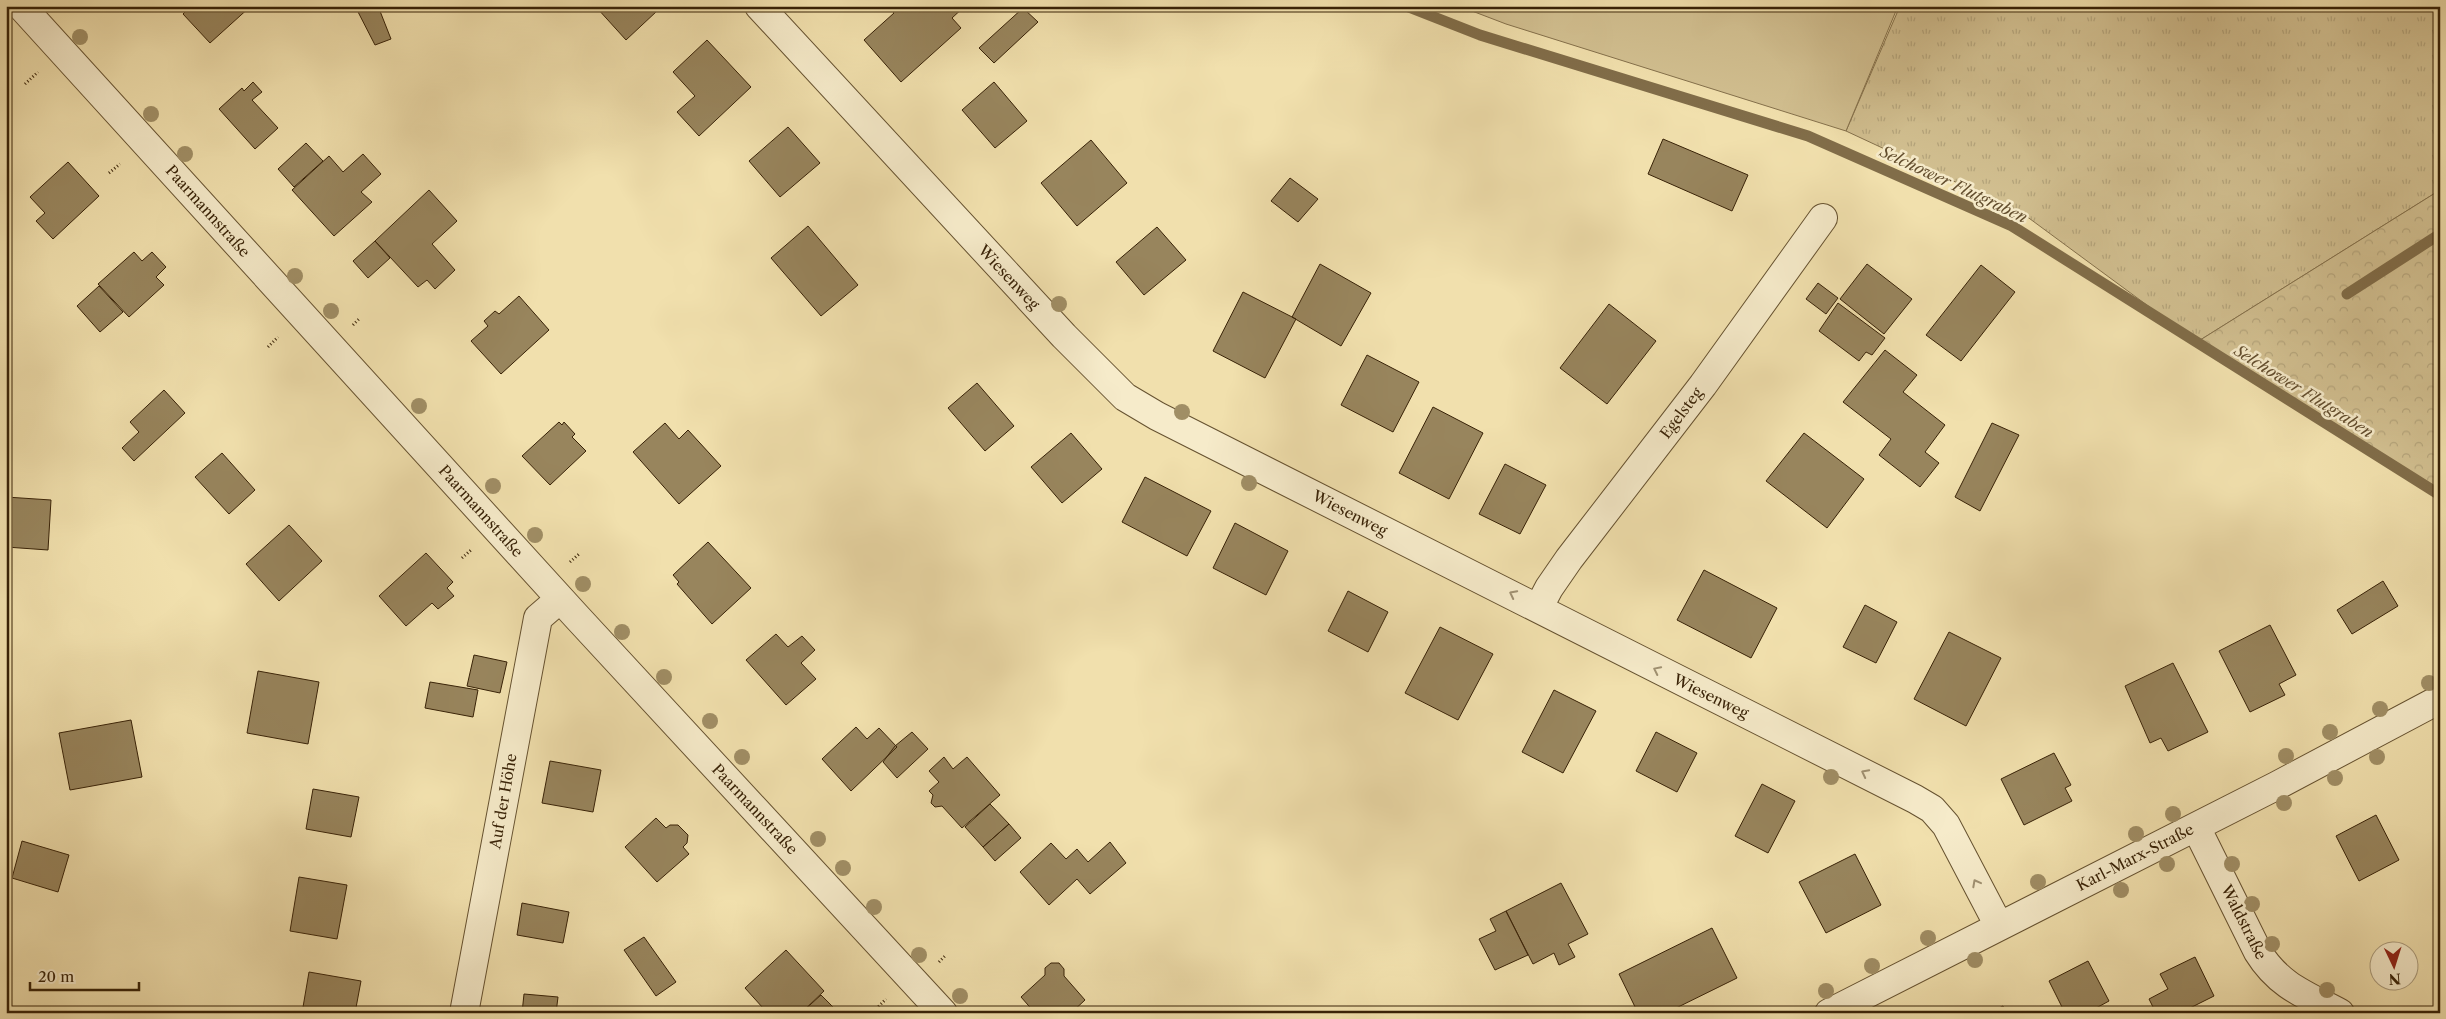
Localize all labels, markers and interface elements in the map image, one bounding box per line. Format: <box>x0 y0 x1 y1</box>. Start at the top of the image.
water label: Selchower Flutgraben <box>1876 141 2031 227</box>
street label: Paarmannstraße <box>162 161 254 261</box>
street label: Wiesenweg <box>974 240 1044 313</box>
water label: Selchower Flutgraben <box>2230 340 2377 442</box>
street label: Egelsteg <box>1656 384 1706 442</box>
street label: Paarmannstraße <box>435 461 527 561</box>
street label: Wiesenweg <box>1308 486 1391 540</box>
one-way arrow <box>1509 590 1518 600</box>
one-way arrow <box>1653 665 1662 676</box>
street label: Wiesenweg <box>1669 669 1752 722</box>
street label: Auf der Höhe <box>485 752 521 851</box>
street label: Paarmannstraße <box>708 760 802 858</box>
one-way arrow <box>1861 769 1870 779</box>
street label: Karl-Marx-Straße <box>2073 819 2197 895</box>
one-way arrow <box>1973 879 1983 888</box>
street label: Waldstraße <box>2217 881 2271 963</box>
north arrow <box>2368 942 2418 992</box>
scale bar <box>30 959 139 991</box>
text: 20 m <box>38 967 74 986</box>
text: N <box>2388 970 2402 988</box>

